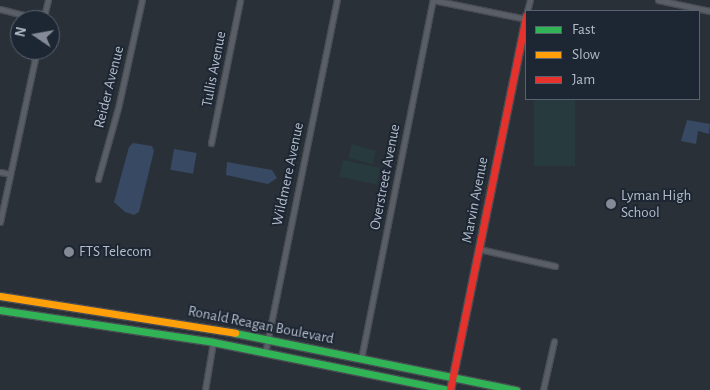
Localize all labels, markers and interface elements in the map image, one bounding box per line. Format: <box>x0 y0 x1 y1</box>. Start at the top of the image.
north arrow <box>10 10 60 60</box>
legend <box>525 10 700 100</box>
text: Fast <box>572 22 595 37</box>
text: N <box>13 26 29 38</box>
street label: Tullis Avenue <box>198 30 230 108</box>
street label: Reider Avenue <box>90 44 128 130</box>
text: Slow <box>572 47 600 62</box>
text: Jam <box>572 72 595 87</box>
street label: Wildmere Avenue <box>268 121 308 227</box>
street label: Overstreet Avenue <box>366 123 404 231</box>
street label: Marvin Avenue <box>458 155 492 245</box>
place label: Lyman High School <box>621 186 691 221</box>
marker: Lyman High School <box>605 198 617 210</box>
place label: FTS Telecom <box>79 243 151 261</box>
marker: FTS Telecom <box>63 246 75 258</box>
street label: Ronald Reagan Boulevard <box>186 302 336 348</box>

